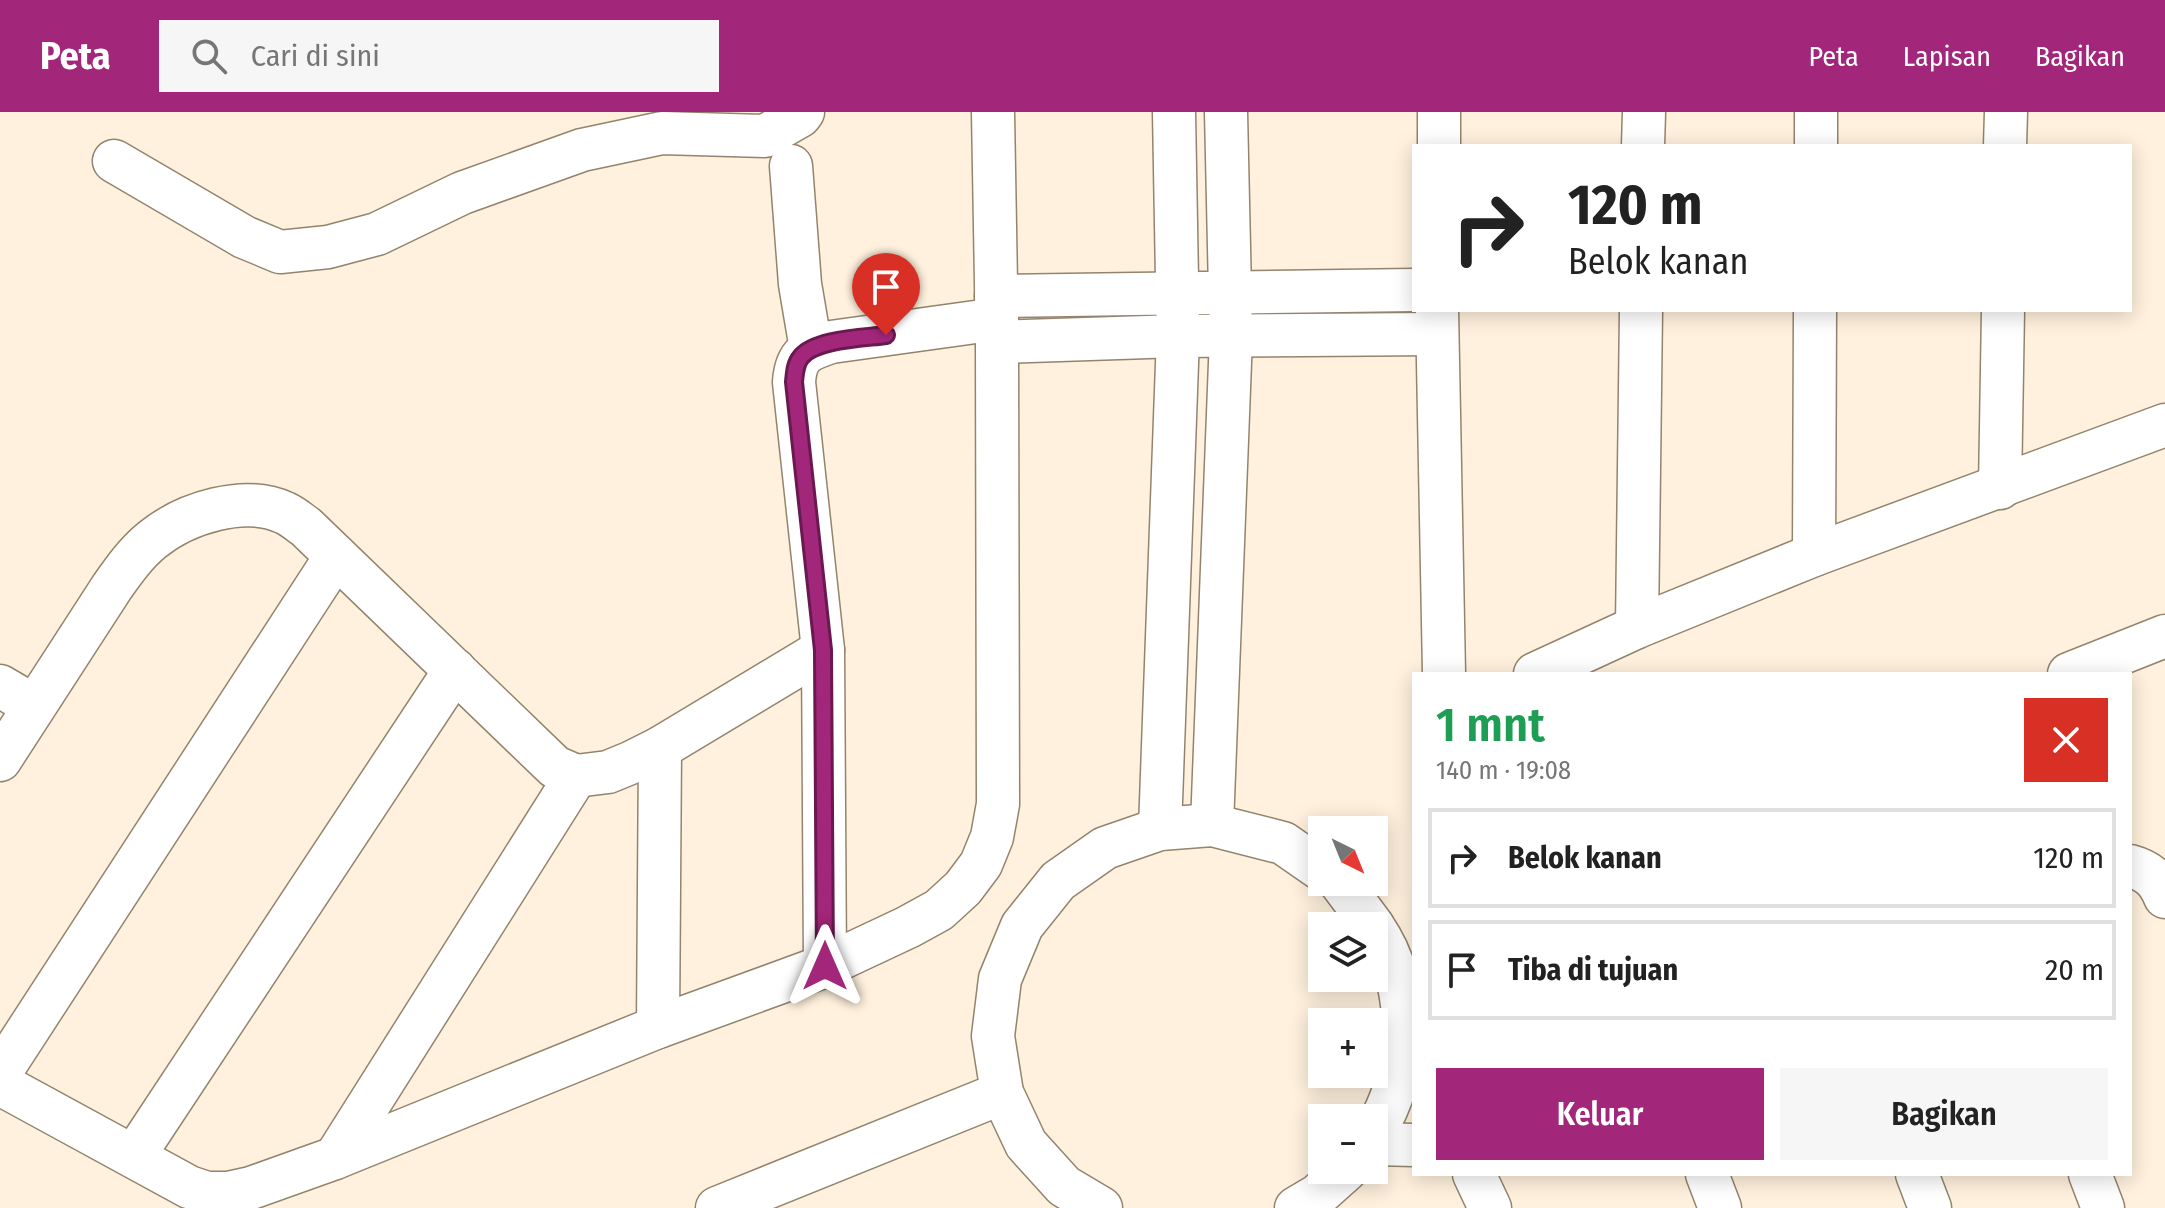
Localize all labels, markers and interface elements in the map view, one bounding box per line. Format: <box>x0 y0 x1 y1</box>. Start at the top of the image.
search box <box>159 20 719 92</box>
text: Peta <box>40 33 111 79</box>
icon: search <box>187 34 231 78</box>
text: Cari di sini <box>251 38 380 74</box>
text: Peta <box>1808 40 1859 73</box>
text: Lapisan <box>1903 40 1991 73</box>
text: Bagikan <box>2035 40 2125 73</box>
text: 120 m <box>1568 172 1703 239</box>
icon: right <box>1436 176 1540 280</box>
text: Belok kanan <box>1568 240 1748 284</box>
pin <box>852 253 920 335</box>
icon: arrive <box>864 265 908 309</box>
text: 1 mnt <box>1436 696 1545 754</box>
button: close <box>2024 698 2108 782</box>
text: 140 m · 19:08 <box>1436 755 1571 786</box>
north arrow <box>1308 816 1388 896</box>
map controls <box>1308 816 1388 1184</box>
icon: right <box>1440 836 1484 880</box>
text: Belok kanan <box>1508 840 1662 876</box>
text: 120 m <box>2033 840 2104 876</box>
button: layers <box>1308 912 1388 992</box>
position arrow <box>783 924 867 1008</box>
icon: arrive <box>1440 948 1484 992</box>
text: Tiba di tujuan <box>1508 952 1678 988</box>
text: 20 m <box>2045 952 2104 988</box>
button: + <box>1308 1008 1388 1088</box>
button: Keluar <box>1436 1068 1764 1160</box>
button: Bagikan <box>1780 1068 2108 1160</box>
button: − <box>1308 1104 1388 1184</box>

